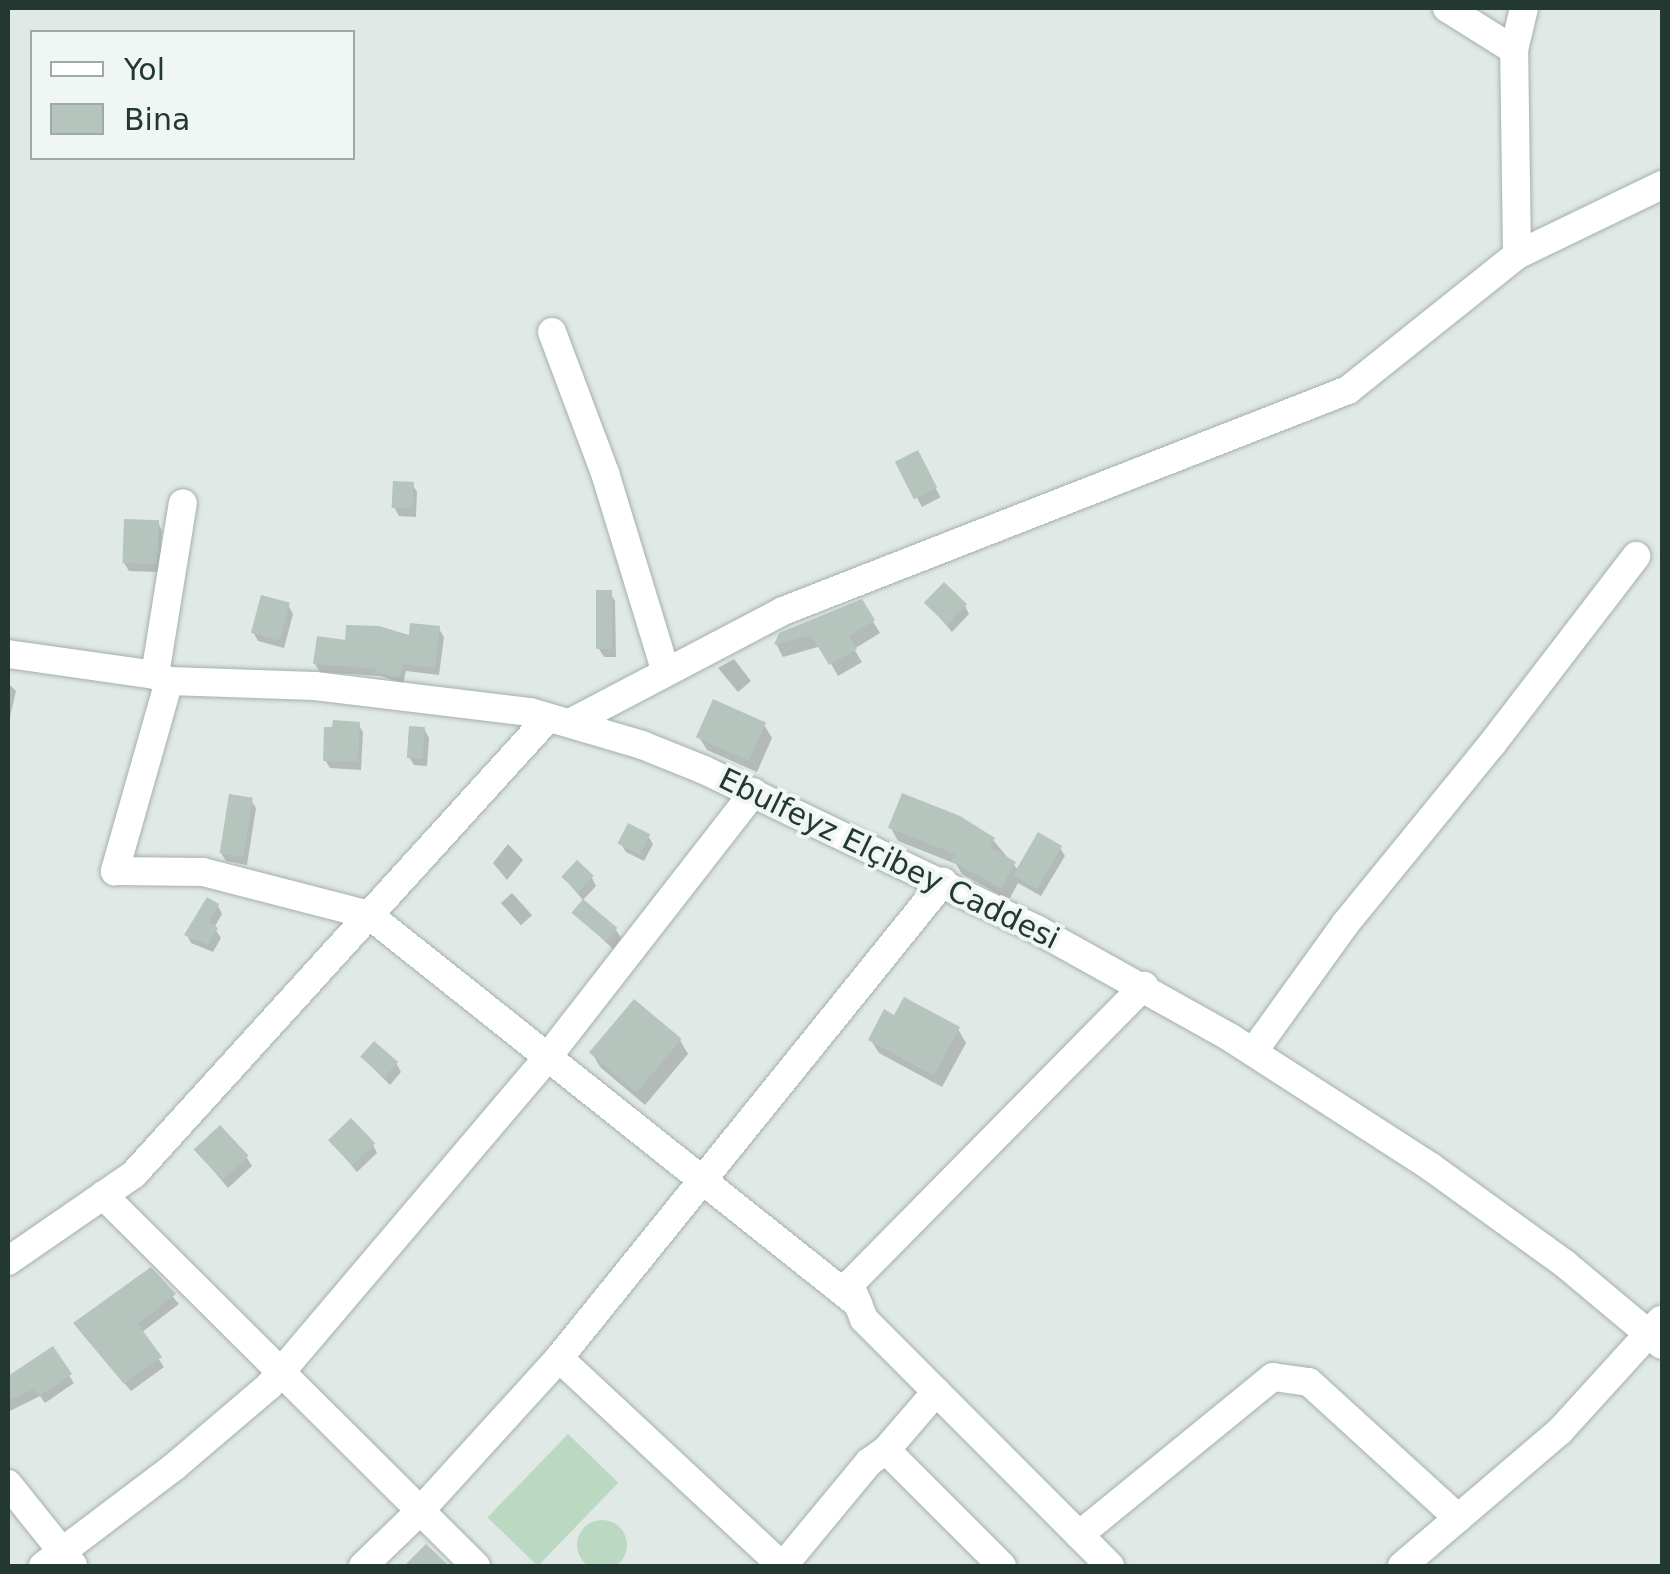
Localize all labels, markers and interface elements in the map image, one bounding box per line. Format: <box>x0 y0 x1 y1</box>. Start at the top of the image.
legend <box>30 30 355 160</box>
text: Yol <box>124 52 165 87</box>
text: Bina <box>124 102 190 137</box>
street label: Ebulfeyz Elçibey Caddesi <box>713 761 1065 957</box>

